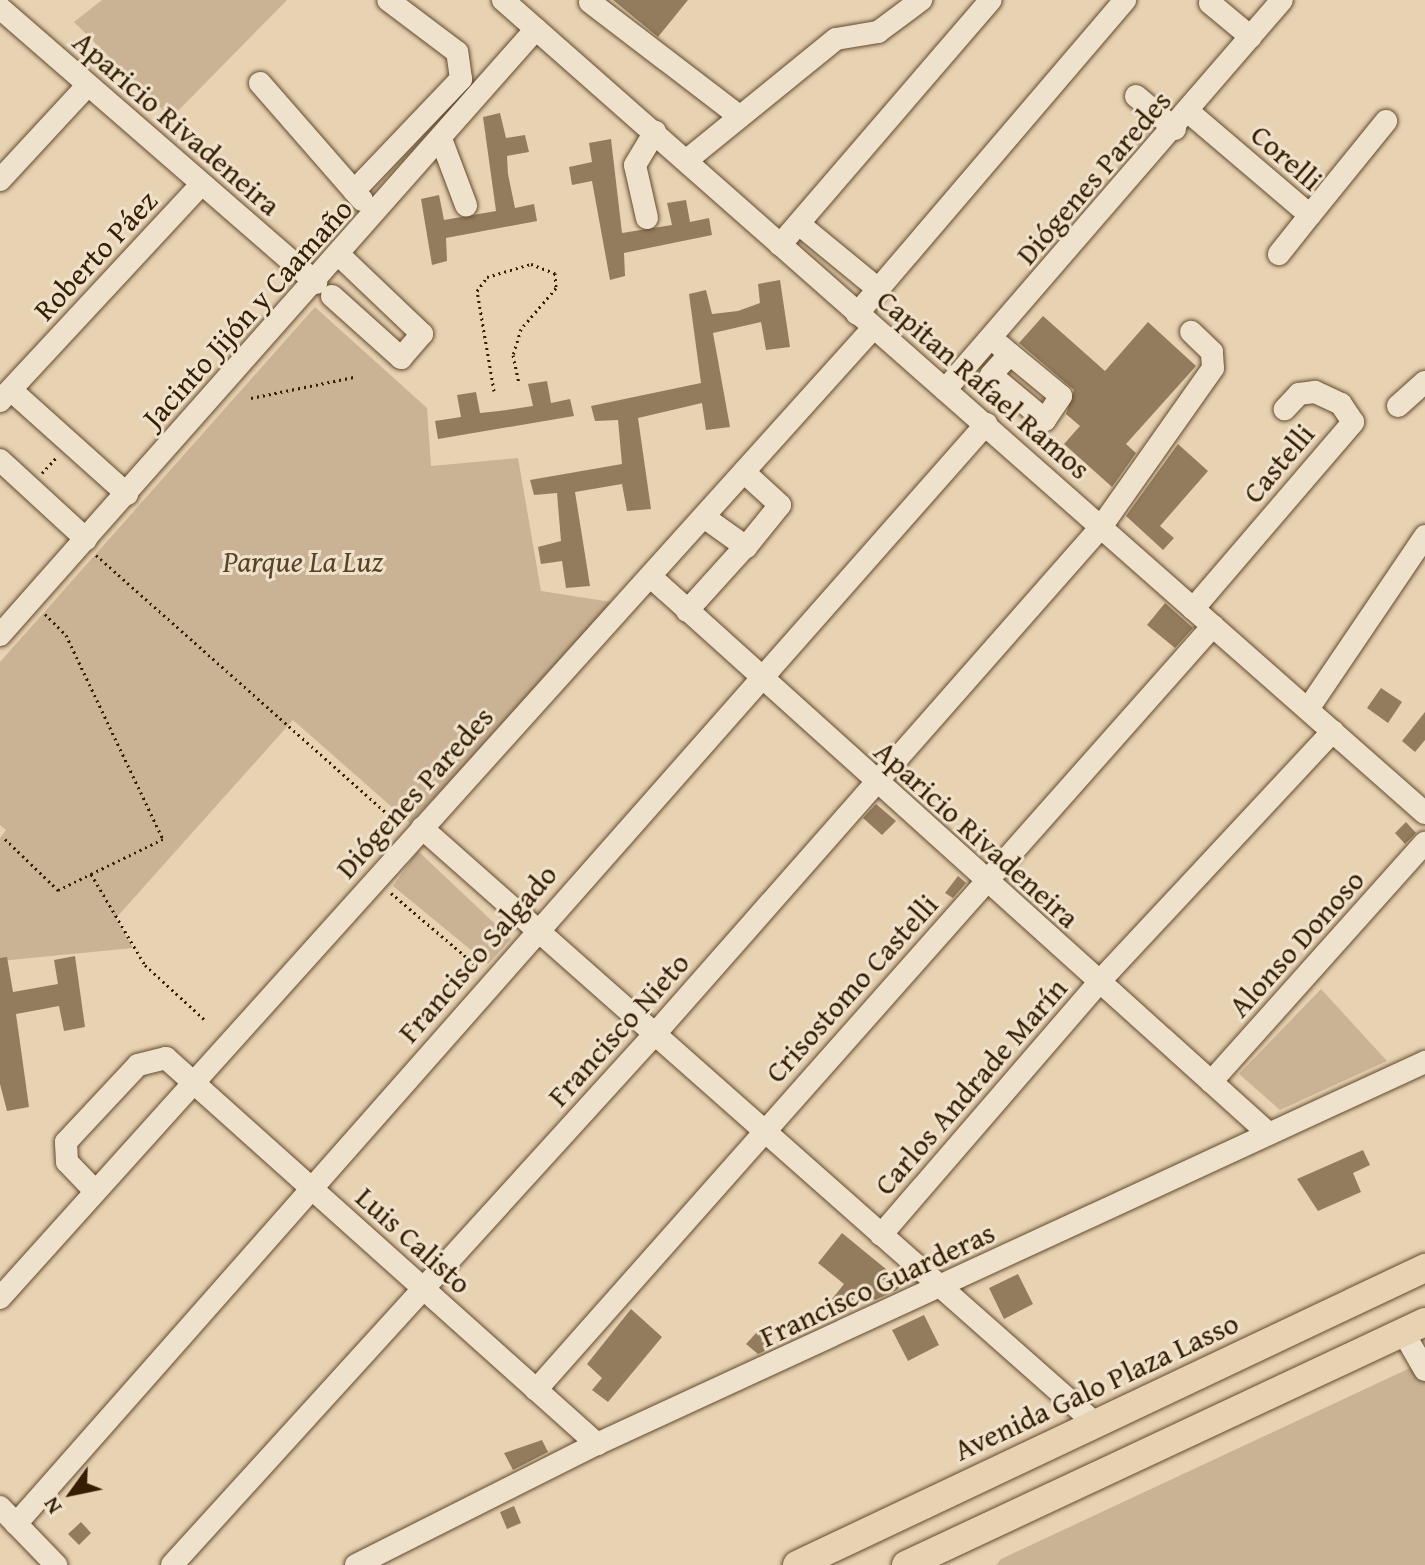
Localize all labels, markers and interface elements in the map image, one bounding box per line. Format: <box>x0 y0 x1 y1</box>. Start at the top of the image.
street label: Aparicio Rivadeneira <box>66 23 288 223</box>
street label: Diógenes Paredes <box>1008 83 1178 271</box>
street label: Corelli <box>1244 116 1330 198</box>
street label: Roberto Páez <box>26 183 164 327</box>
street label: Jacinto Jijón y Caamaño <box>134 191 360 435</box>
street label: Capitan Rafael Ramos <box>870 282 1098 486</box>
street label: Castelli <box>1235 416 1321 510</box>
park label: Parque La Luz <box>223 543 383 579</box>
street label: Diógenes Paredes <box>327 699 501 885</box>
street label: Aparicio Rivadeneira <box>867 733 1087 935</box>
street label: Francisco Salgado <box>390 857 564 1049</box>
street label: Alonso Donoso <box>1221 862 1371 1024</box>
street label: Crisostomo Castelli <box>757 886 945 1090</box>
street label: Francisco Nieto <box>540 945 696 1113</box>
street label: Carlos Andrade Marín <box>866 970 1074 1202</box>
street label: Luis Calisto <box>349 1179 479 1301</box>
street label: Francisco Guarderas <box>754 1214 1000 1354</box>
street label: Avenida Galo Plaza Lasso <box>948 1304 1244 1468</box>
north arrow <box>32 1453 112 1533</box>
text: N <box>34 1491 69 1521</box>

